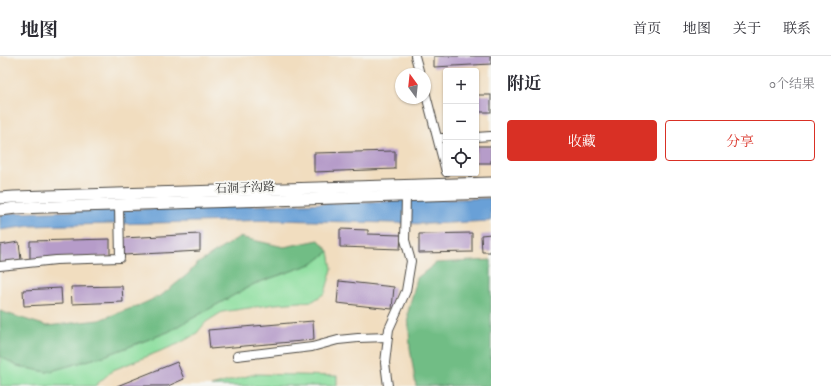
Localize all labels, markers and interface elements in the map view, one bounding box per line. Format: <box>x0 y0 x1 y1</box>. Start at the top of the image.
text: 地图 <box>20 19 58 42</box>
text: 首页 <box>633 20 661 38</box>
text: 地图 <box>683 20 711 38</box>
text: 关于 <box>733 20 761 38</box>
text: 联系 <box>783 20 811 38</box>
north arrow <box>395 68 431 104</box>
map controls <box>443 68 479 176</box>
button: + <box>443 68 479 104</box>
text: 附近 <box>507 73 541 95</box>
text: 0个结果 <box>769 76 815 92</box>
button: − <box>443 104 479 140</box>
button: 收藏 <box>507 120 657 161</box>
button: 分享 <box>665 120 815 161</box>
button: locate <box>443 140 479 176</box>
street label: 石洞子沟路 <box>215 179 275 197</box>

